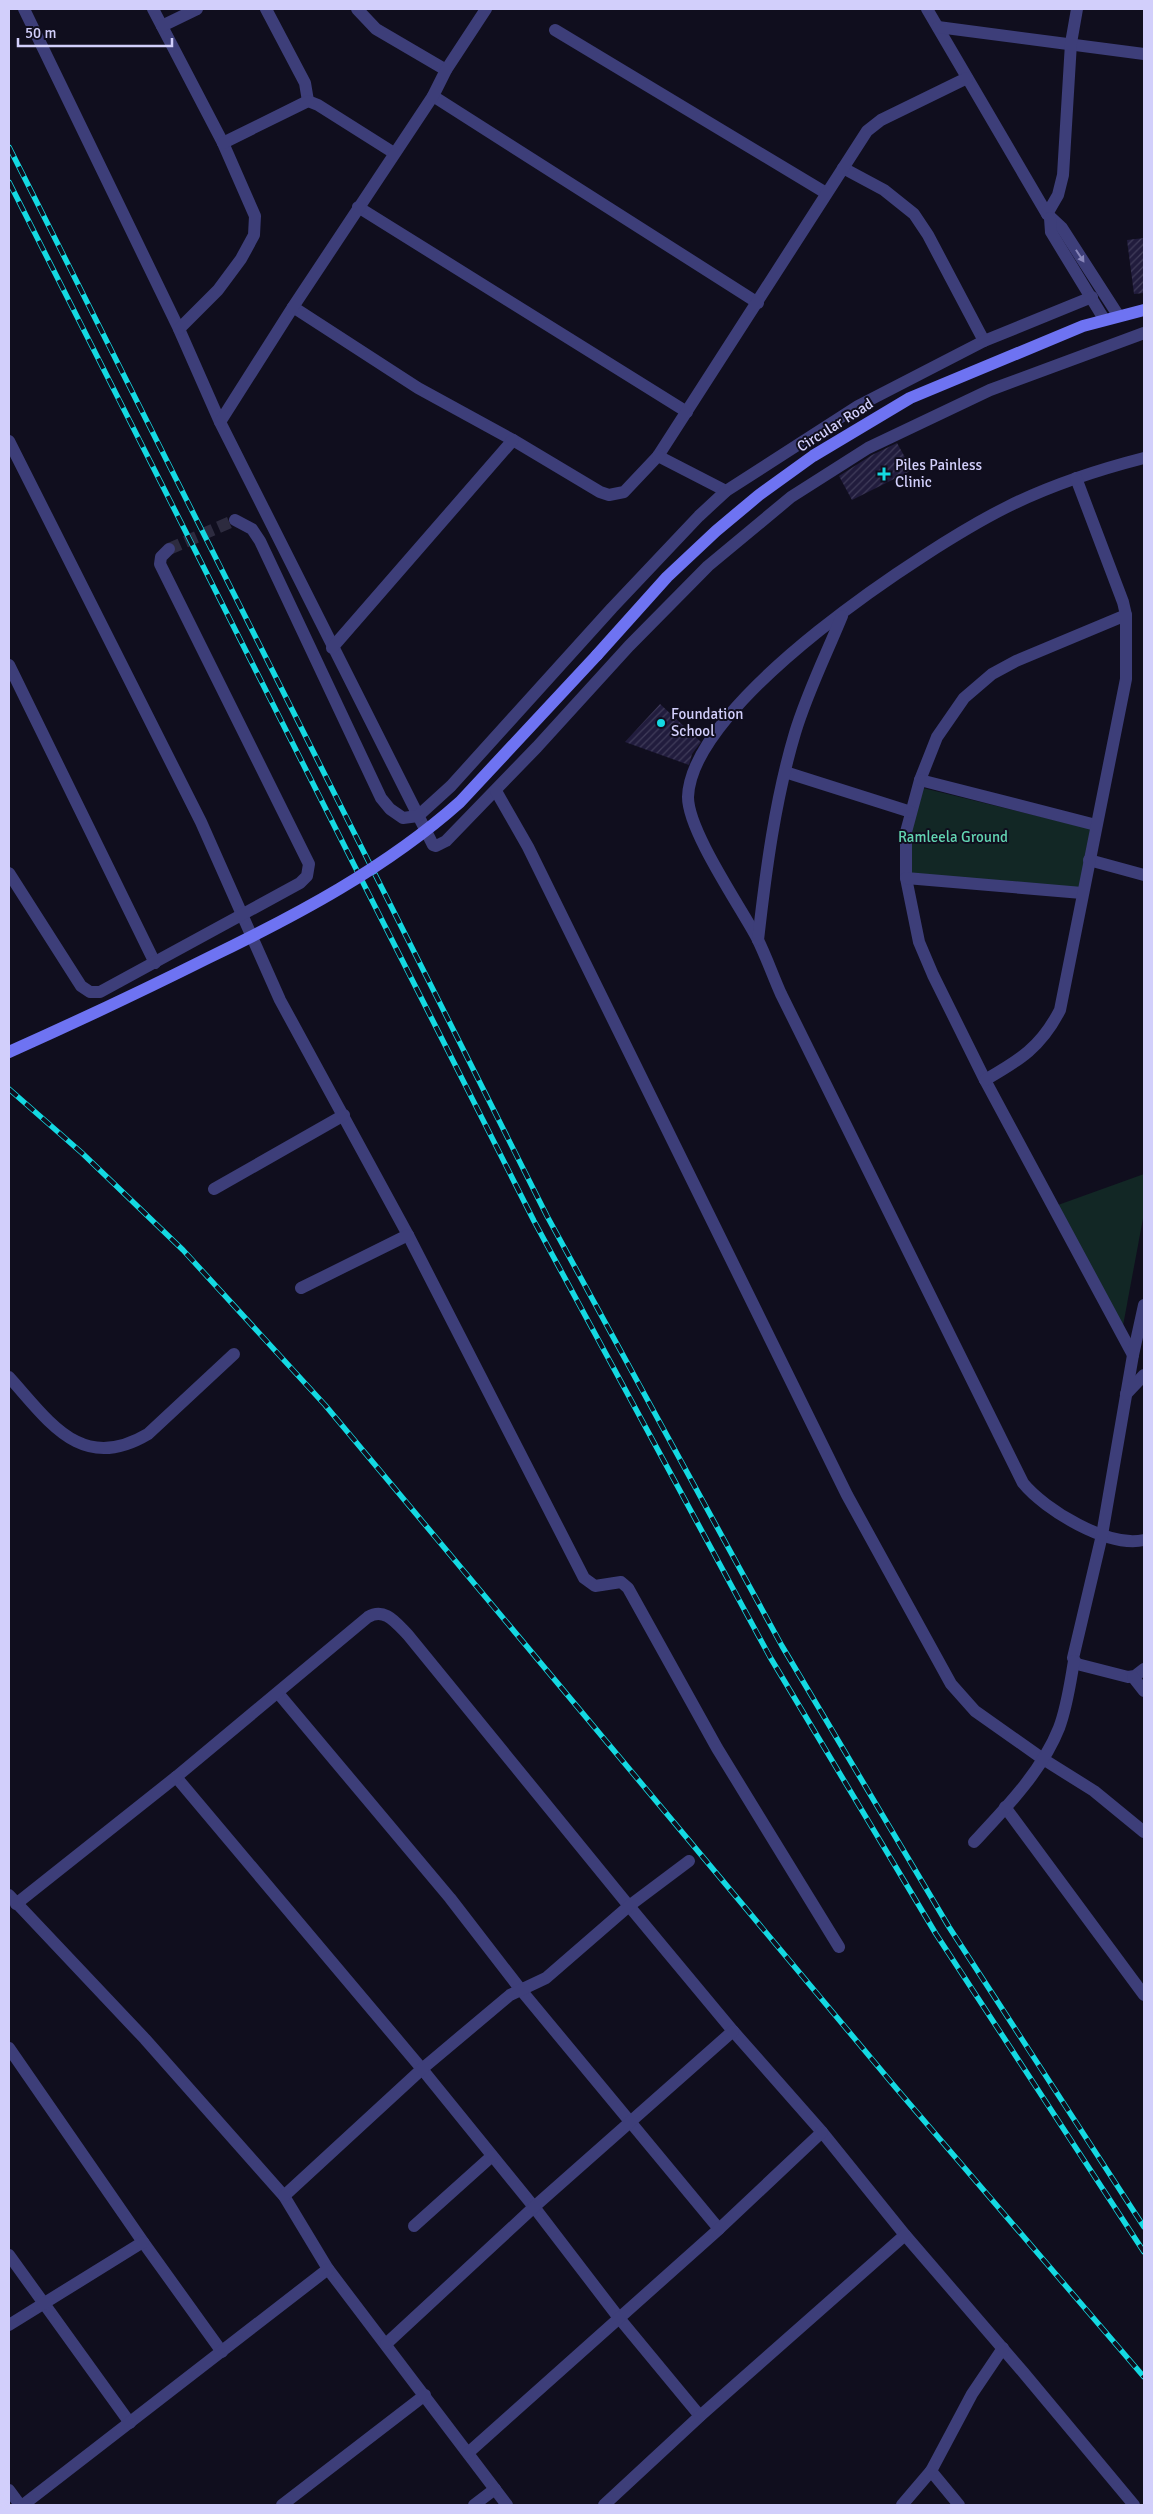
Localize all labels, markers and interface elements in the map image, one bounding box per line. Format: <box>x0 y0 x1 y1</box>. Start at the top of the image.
scale bar <box>18 15 171 47</box>
text: 50 m <box>25 24 56 42</box>
one-way arrow <box>1075 249 1084 263</box>
street label: Circular Road <box>794 394 877 456</box>
place label: Piles Painless Clinic <box>895 456 983 491</box>
marker: Piles Painless Clinic <box>877 467 891 481</box>
place label: Foundation School <box>671 705 743 740</box>
marker: Foundation School <box>655 717 667 729</box>
park label: Ramleela Ground <box>898 828 1008 846</box>

